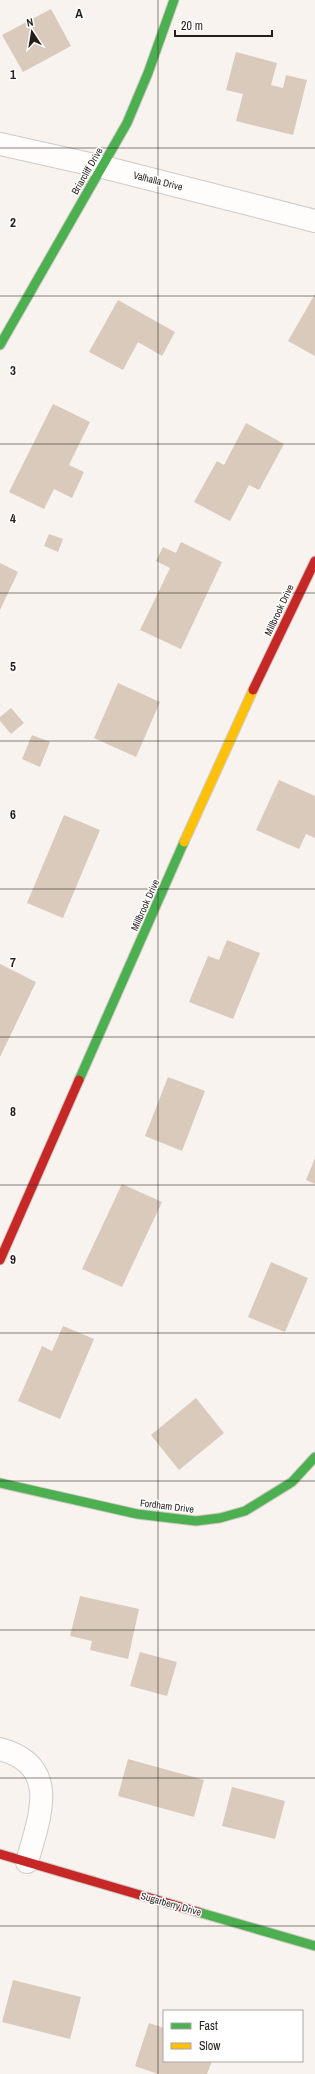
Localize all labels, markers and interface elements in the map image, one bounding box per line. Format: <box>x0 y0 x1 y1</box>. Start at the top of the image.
text: A <box>75 5 83 22</box>
north arrow <box>12 12 52 52</box>
scale bar <box>175 12 272 38</box>
text: N <box>25 15 35 30</box>
text: 20 m <box>181 18 203 34</box>
text: 1 <box>10 66 16 83</box>
street label: Briarcliff Drive <box>68 145 106 197</box>
street label: Valhalla Drive <box>132 169 184 194</box>
text: 2 <box>10 214 16 231</box>
text: 3 <box>10 362 16 379</box>
text: 4 <box>10 510 16 527</box>
street label: Millbrook Drive <box>261 582 297 638</box>
text: 5 <box>10 658 16 675</box>
text: 6 <box>10 806 16 823</box>
street label: Millbrook Drive <box>128 877 162 933</box>
text: 7 <box>10 954 16 971</box>
text: 8 <box>10 1103 16 1120</box>
text: 9 <box>10 1251 16 1268</box>
street label: Fordham Drive <box>139 1496 195 1516</box>
street label: Sugarberry Drive <box>139 1889 203 1919</box>
legend <box>163 2010 303 2062</box>
text: Fast <box>199 2018 218 2034</box>
text: Slow <box>199 2038 221 2054</box>

